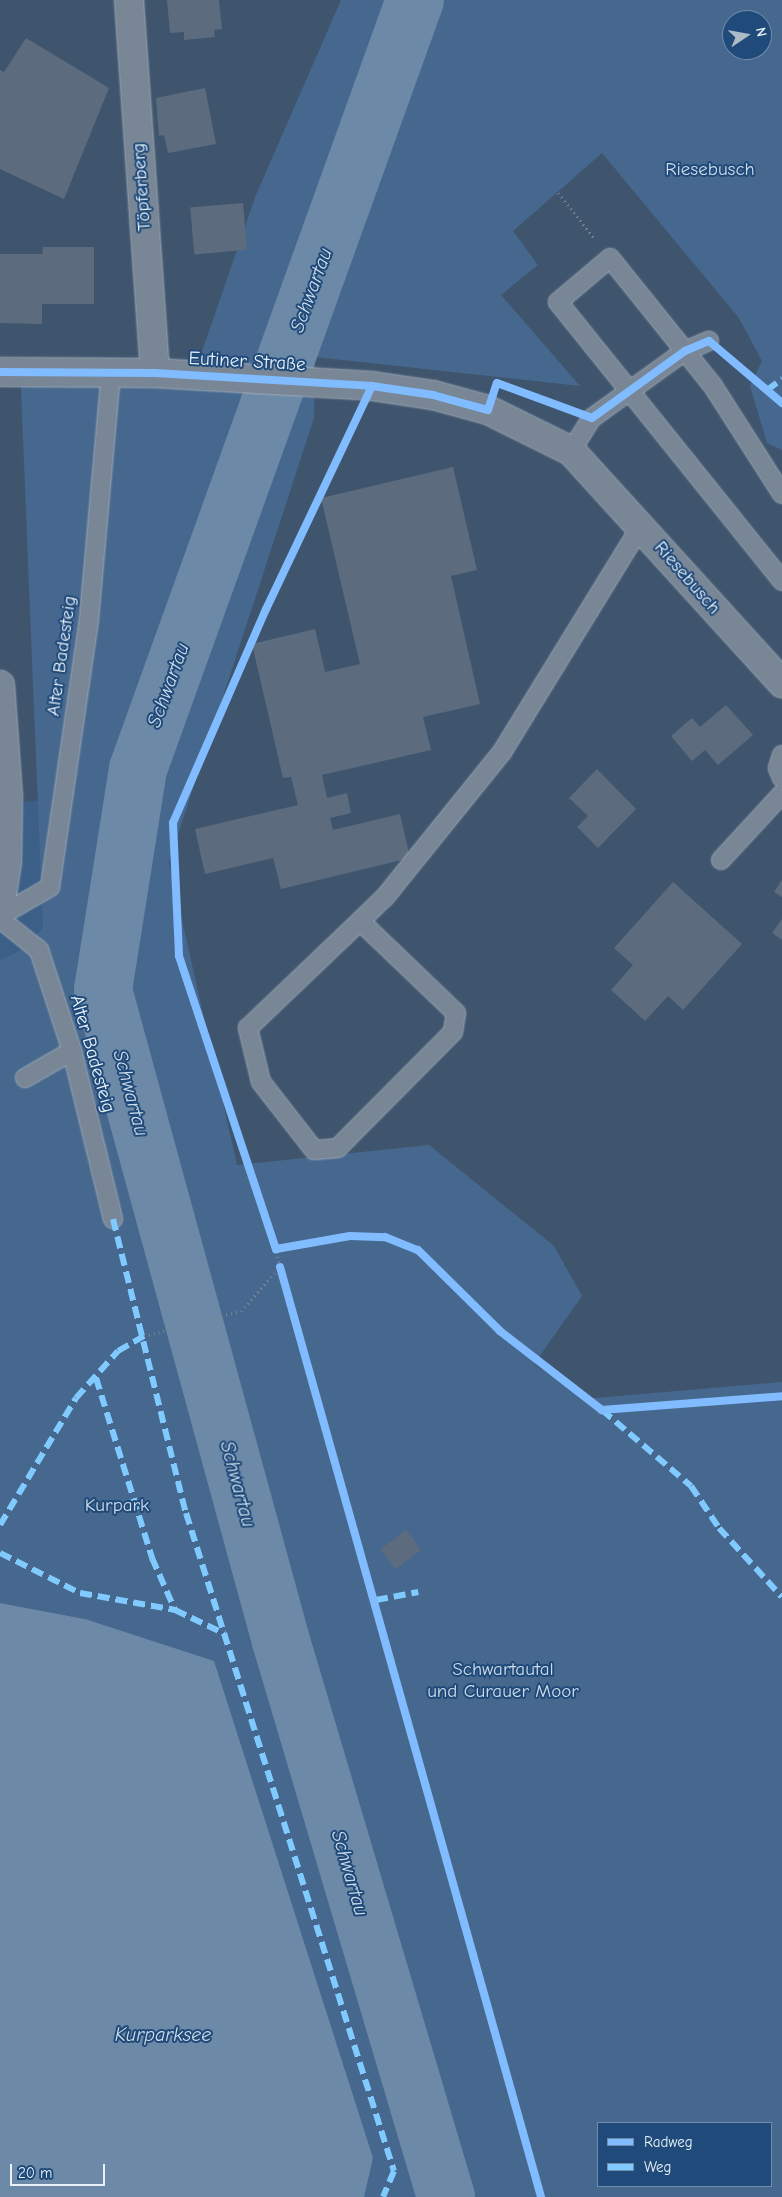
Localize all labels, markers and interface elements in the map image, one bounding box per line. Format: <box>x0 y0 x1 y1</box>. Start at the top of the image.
north arrow <box>722 10 772 60</box>
text: N <box>752 26 770 38</box>
street label: Töpferberg <box>128 142 156 232</box>
park label: Riesebusch <box>665 159 755 181</box>
water label: Schwartau <box>285 244 337 336</box>
street label: Eutiner Straße <box>188 348 306 376</box>
street label: Riesebusch <box>649 537 725 619</box>
street label: Alter Badesteig <box>42 594 82 718</box>
water label: Schwartau <box>142 639 194 731</box>
street label: Alter Badesteig <box>64 993 120 1115</box>
water label: Schwartau <box>108 1047 154 1139</box>
water label: Schwartau <box>215 1438 261 1530</box>
park label: Kurpark <box>85 1495 149 1517</box>
park label: Schwartautal und Curauer Moor <box>427 1659 579 1703</box>
water label: Schwartau <box>326 1827 374 1919</box>
water label: Kurparksee <box>115 2022 211 2046</box>
legend <box>597 2122 772 2187</box>
text: Radweg <box>644 2133 693 2151</box>
scale bar <box>12 2154 108 2186</box>
text: Weg <box>644 2158 671 2176</box>
text: 20 m <box>18 2164 52 2182</box>

